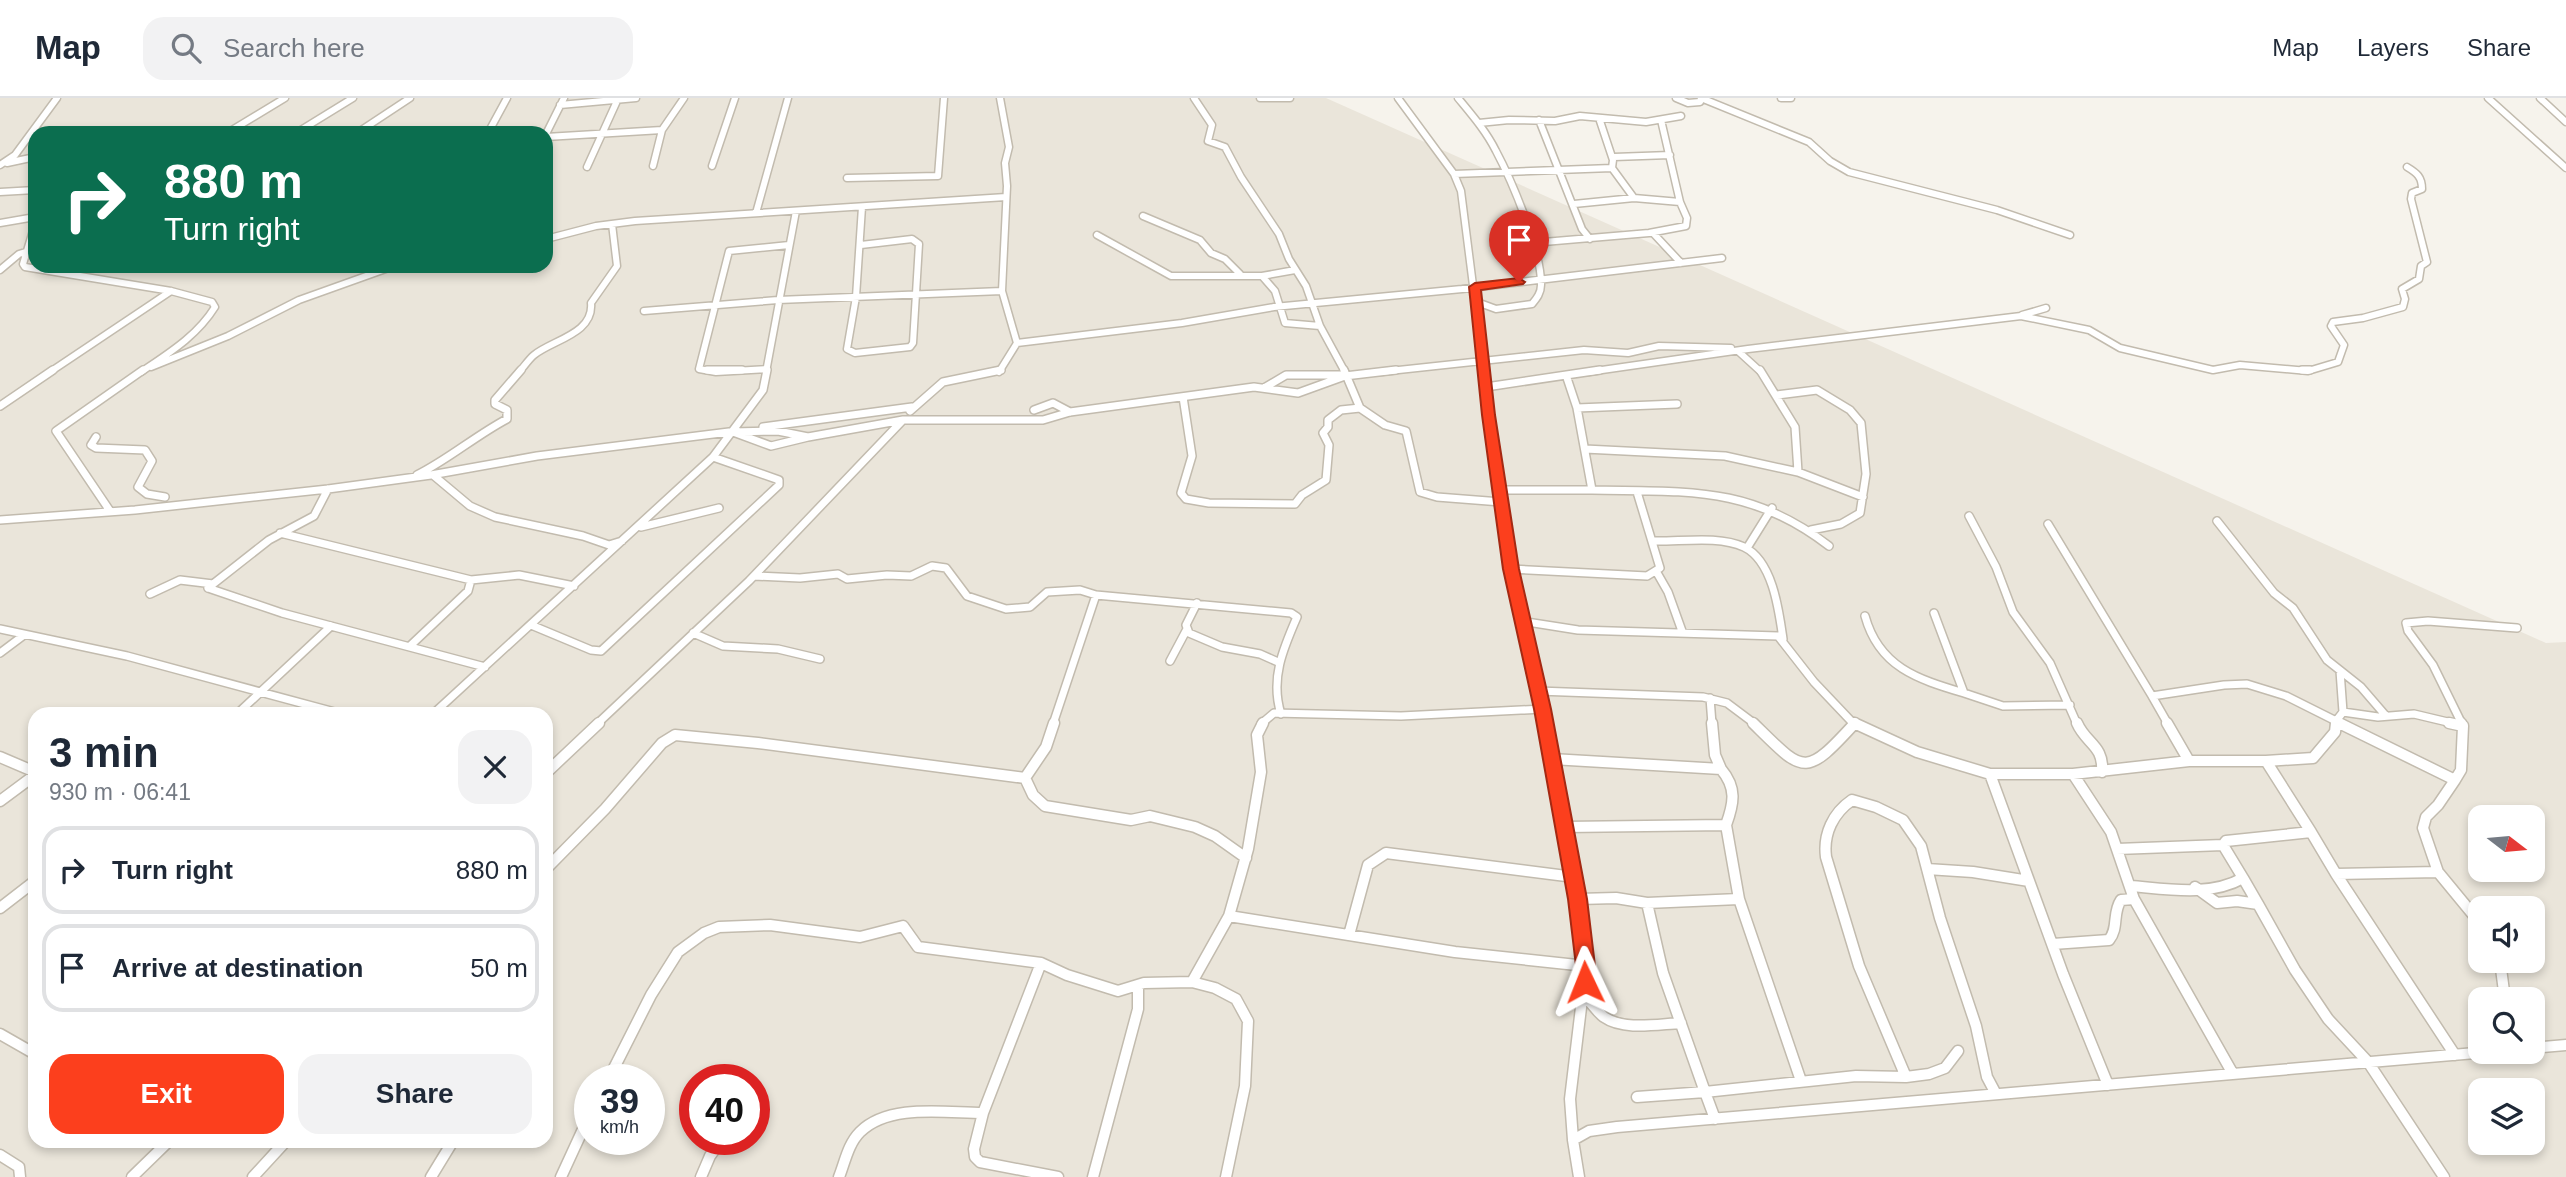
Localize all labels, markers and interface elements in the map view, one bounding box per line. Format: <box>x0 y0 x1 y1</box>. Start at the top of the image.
search box <box>143 17 633 80</box>
text: Map <box>35 29 101 66</box>
icon: search <box>167 29 205 67</box>
text: Search here <box>223 33 365 63</box>
text: Map <box>2272 34 2319 61</box>
text: Layers <box>2357 34 2429 61</box>
text: Share <box>2467 34 2531 61</box>
icon: right <box>49 154 140 245</box>
text: 880 m <box>164 154 303 208</box>
pin <box>1489 210 1549 282</box>
text: Turn right <box>164 211 300 247</box>
icon: arrive <box>1500 221 1538 259</box>
text: 3 min <box>49 729 159 776</box>
button: close <box>458 730 532 804</box>
text: 930 m · 06:41 <box>49 779 191 805</box>
north arrow <box>2468 805 2544 882</box>
map controls <box>2468 805 2545 1155</box>
icon: right <box>53 851 91 889</box>
text: Turn right <box>112 855 233 885</box>
text: 880 m <box>456 855 528 885</box>
button: sound <box>2468 896 2545 973</box>
position arrow <box>1548 945 1622 1019</box>
icon: arrive <box>53 949 91 987</box>
text: Arrive at destination <box>112 953 363 983</box>
text: 50 m <box>470 953 528 983</box>
button: search <box>2468 987 2545 1064</box>
button: Exit <box>49 1054 284 1134</box>
button: Share <box>298 1054 532 1134</box>
speed limit sign: 40 <box>679 1064 770 1155</box>
button: layers <box>2468 1078 2545 1155</box>
text: 39 <box>600 1081 639 1120</box>
text: km/h <box>600 1117 639 1137</box>

